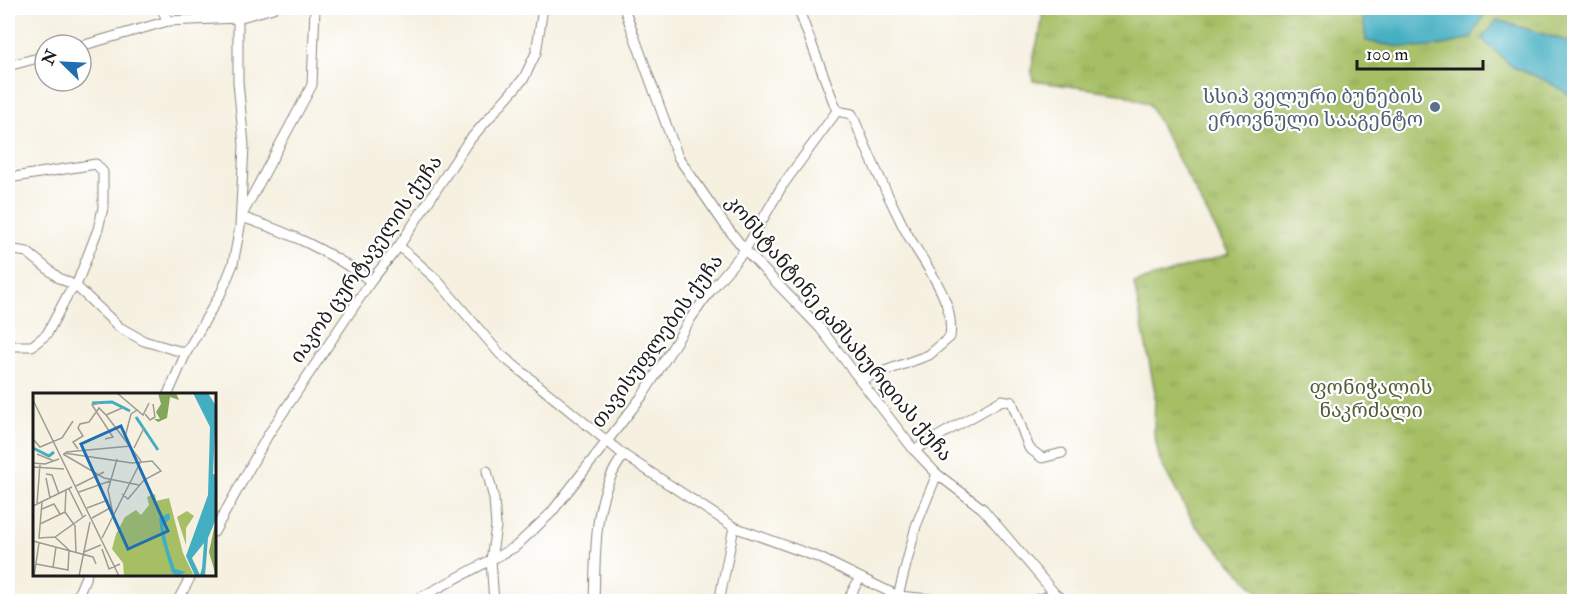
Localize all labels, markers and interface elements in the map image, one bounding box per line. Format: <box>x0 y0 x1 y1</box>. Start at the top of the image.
north arrow <box>33 33 93 93</box>
scale bar <box>1357 33 1483 71</box>
text: 100 m <box>1366 43 1409 66</box>
text: N <box>38 46 63 69</box>
place label: სსიპ ველური ბუნების ეროვნული სააგენტო <box>1203 84 1423 132</box>
marker: სსიპ ველური ბუნების ეროვნული სააგენტო <box>1428 100 1442 114</box>
street label: იაკობ ცურტაველის ქუჩა <box>285 150 447 368</box>
street label: კონსტანტინე გამსახურდიას ქუჩა <box>720 190 958 466</box>
street label: თავისუფლების ქუჩა <box>586 249 728 433</box>
park label: ფონიჭალის ნაკრძალი <box>1309 375 1433 423</box>
inset map <box>33 393 216 576</box>

